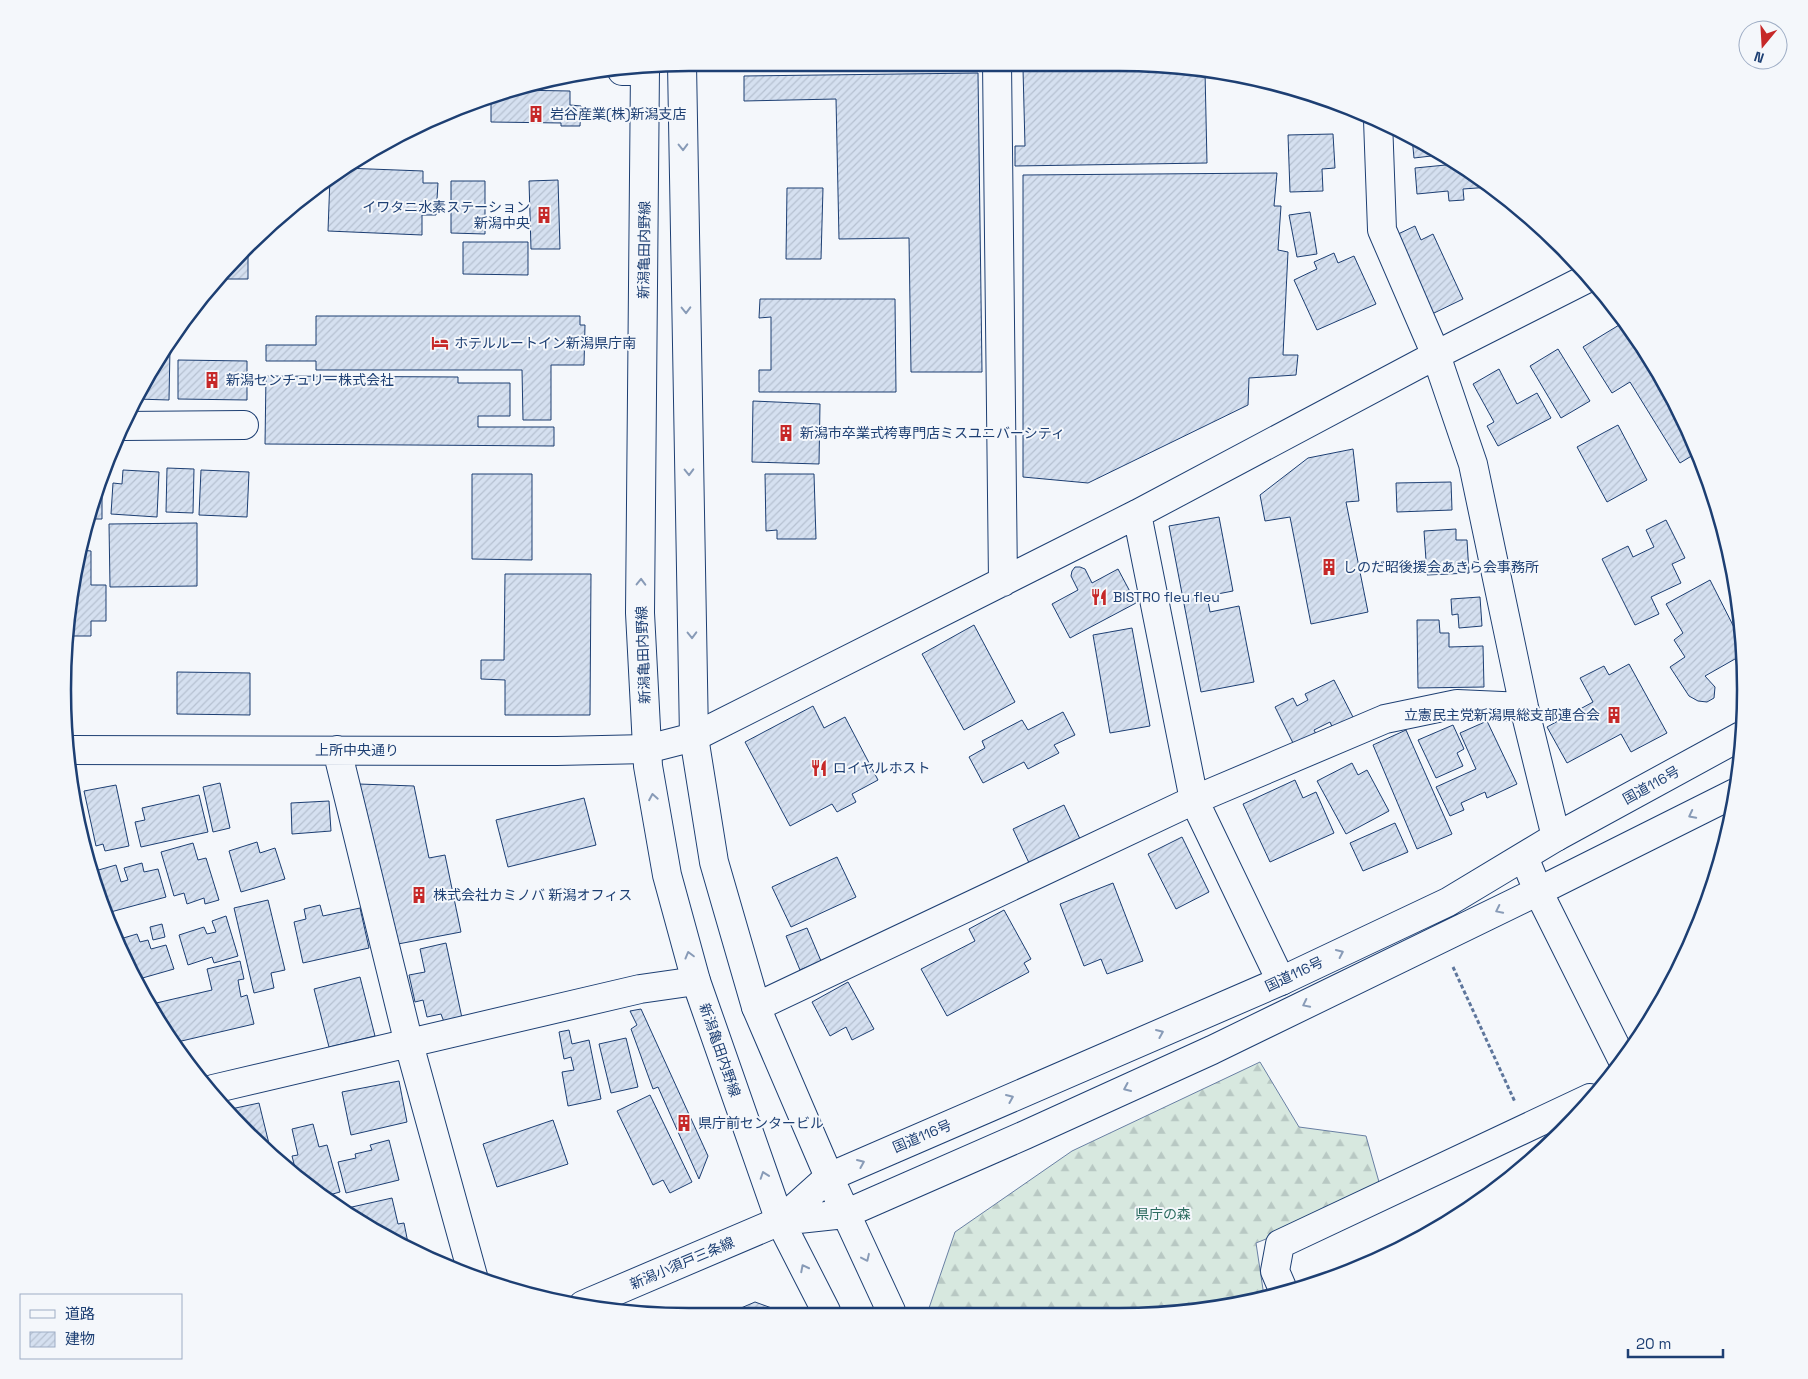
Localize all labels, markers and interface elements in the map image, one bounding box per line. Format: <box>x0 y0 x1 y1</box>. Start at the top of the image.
north arrow <box>1738 20 1788 70</box>
text: N <box>1752 47 1766 67</box>
building icon: 岩谷産業(株)新潟支店 <box>526 104 546 124</box>
place label: 岩谷産業(株)新潟支店 <box>550 105 687 123</box>
one-way arrow <box>678 144 688 152</box>
place label: イワタニ水素ステーション 新潟中央 <box>362 198 530 232</box>
street label: 新潟亀田内野線 <box>634 201 654 299</box>
building icon: イワタニ水素ステーション 新潟中央 <box>534 205 554 225</box>
one-way arrow <box>681 306 691 314</box>
hotel icon: ホテルルートイン新潟県庁南 <box>430 333 450 353</box>
place label: ホテルルートイン新潟県庁南 <box>454 334 636 352</box>
building icon: 新潟センチュリー株式会社 <box>202 370 222 390</box>
place label: 新潟センチュリー株式会社 <box>226 371 394 389</box>
building icon: 新潟市卒業式袴専門店ミスユニバーシティ <box>776 423 796 443</box>
place label: 新潟市卒業式袴専門店ミスユニバーシティ <box>800 424 1065 442</box>
one-way arrow <box>684 468 695 476</box>
building icon: しのだ昭後援会あきら会事務所 <box>1319 557 1339 577</box>
place label: しのだ昭後援会あきら会事務所 <box>1343 558 1539 576</box>
one-way arrow <box>636 578 646 586</box>
restaurant icon: BISTRO fleu fleu <box>1089 587 1109 607</box>
place label: BISTRO fleu fleu <box>1113 588 1220 606</box>
street label: 新潟亀田内野線 <box>632 606 654 704</box>
one-way arrow <box>687 631 698 639</box>
building icon: 立憲民主党新潟県総支部連合会 <box>1604 705 1624 725</box>
place label: 立憲民主党新潟県総支部連合会 <box>1404 706 1600 724</box>
street label: 上所中央通り <box>315 741 399 759</box>
restaurant icon: ロイヤルホスト <box>809 758 829 778</box>
place label: ロイヤルホスト <box>833 759 931 777</box>
street label: 国道116号 <box>1619 762 1683 808</box>
one-way arrow <box>649 792 659 801</box>
one-way arrow <box>1688 809 1697 819</box>
building icon: 株式会社カミノバ 新潟オフィス <box>409 885 429 905</box>
place label: 株式会社カミノバ 新潟オフィス <box>433 886 632 904</box>
one-way arrow <box>1495 904 1504 915</box>
one-way arrow <box>1335 949 1344 959</box>
one-way arrow <box>684 951 694 960</box>
street label: 国道116号 <box>1262 953 1326 995</box>
one-way arrow <box>1302 998 1311 1009</box>
street label: 新潟亀田内野線 <box>696 1001 744 1099</box>
one-way arrow <box>1155 1029 1164 1040</box>
one-way arrow <box>1123 1082 1132 1093</box>
one-way arrow <box>1006 1093 1014 1103</box>
building icon: 県庁前センタービル <box>674 1113 694 1133</box>
place label: 県庁前センタービル <box>698 1114 824 1132</box>
street label: 国道116号 <box>890 1116 954 1156</box>
one-way arrow <box>856 1158 865 1169</box>
one-way arrow <box>760 1171 770 1180</box>
park label: 県庁の森 <box>1135 1205 1191 1223</box>
street label: 新潟小須戸三条線 <box>627 1233 737 1293</box>
one-way arrow <box>860 1253 870 1262</box>
one-way arrow <box>800 1264 810 1273</box>
legend <box>20 1294 182 1359</box>
text: 道路 <box>65 1304 95 1323</box>
scale bar <box>1628 1326 1723 1358</box>
text: 建物 <box>65 1329 95 1348</box>
text: 20 m <box>1636 1334 1671 1353</box>

